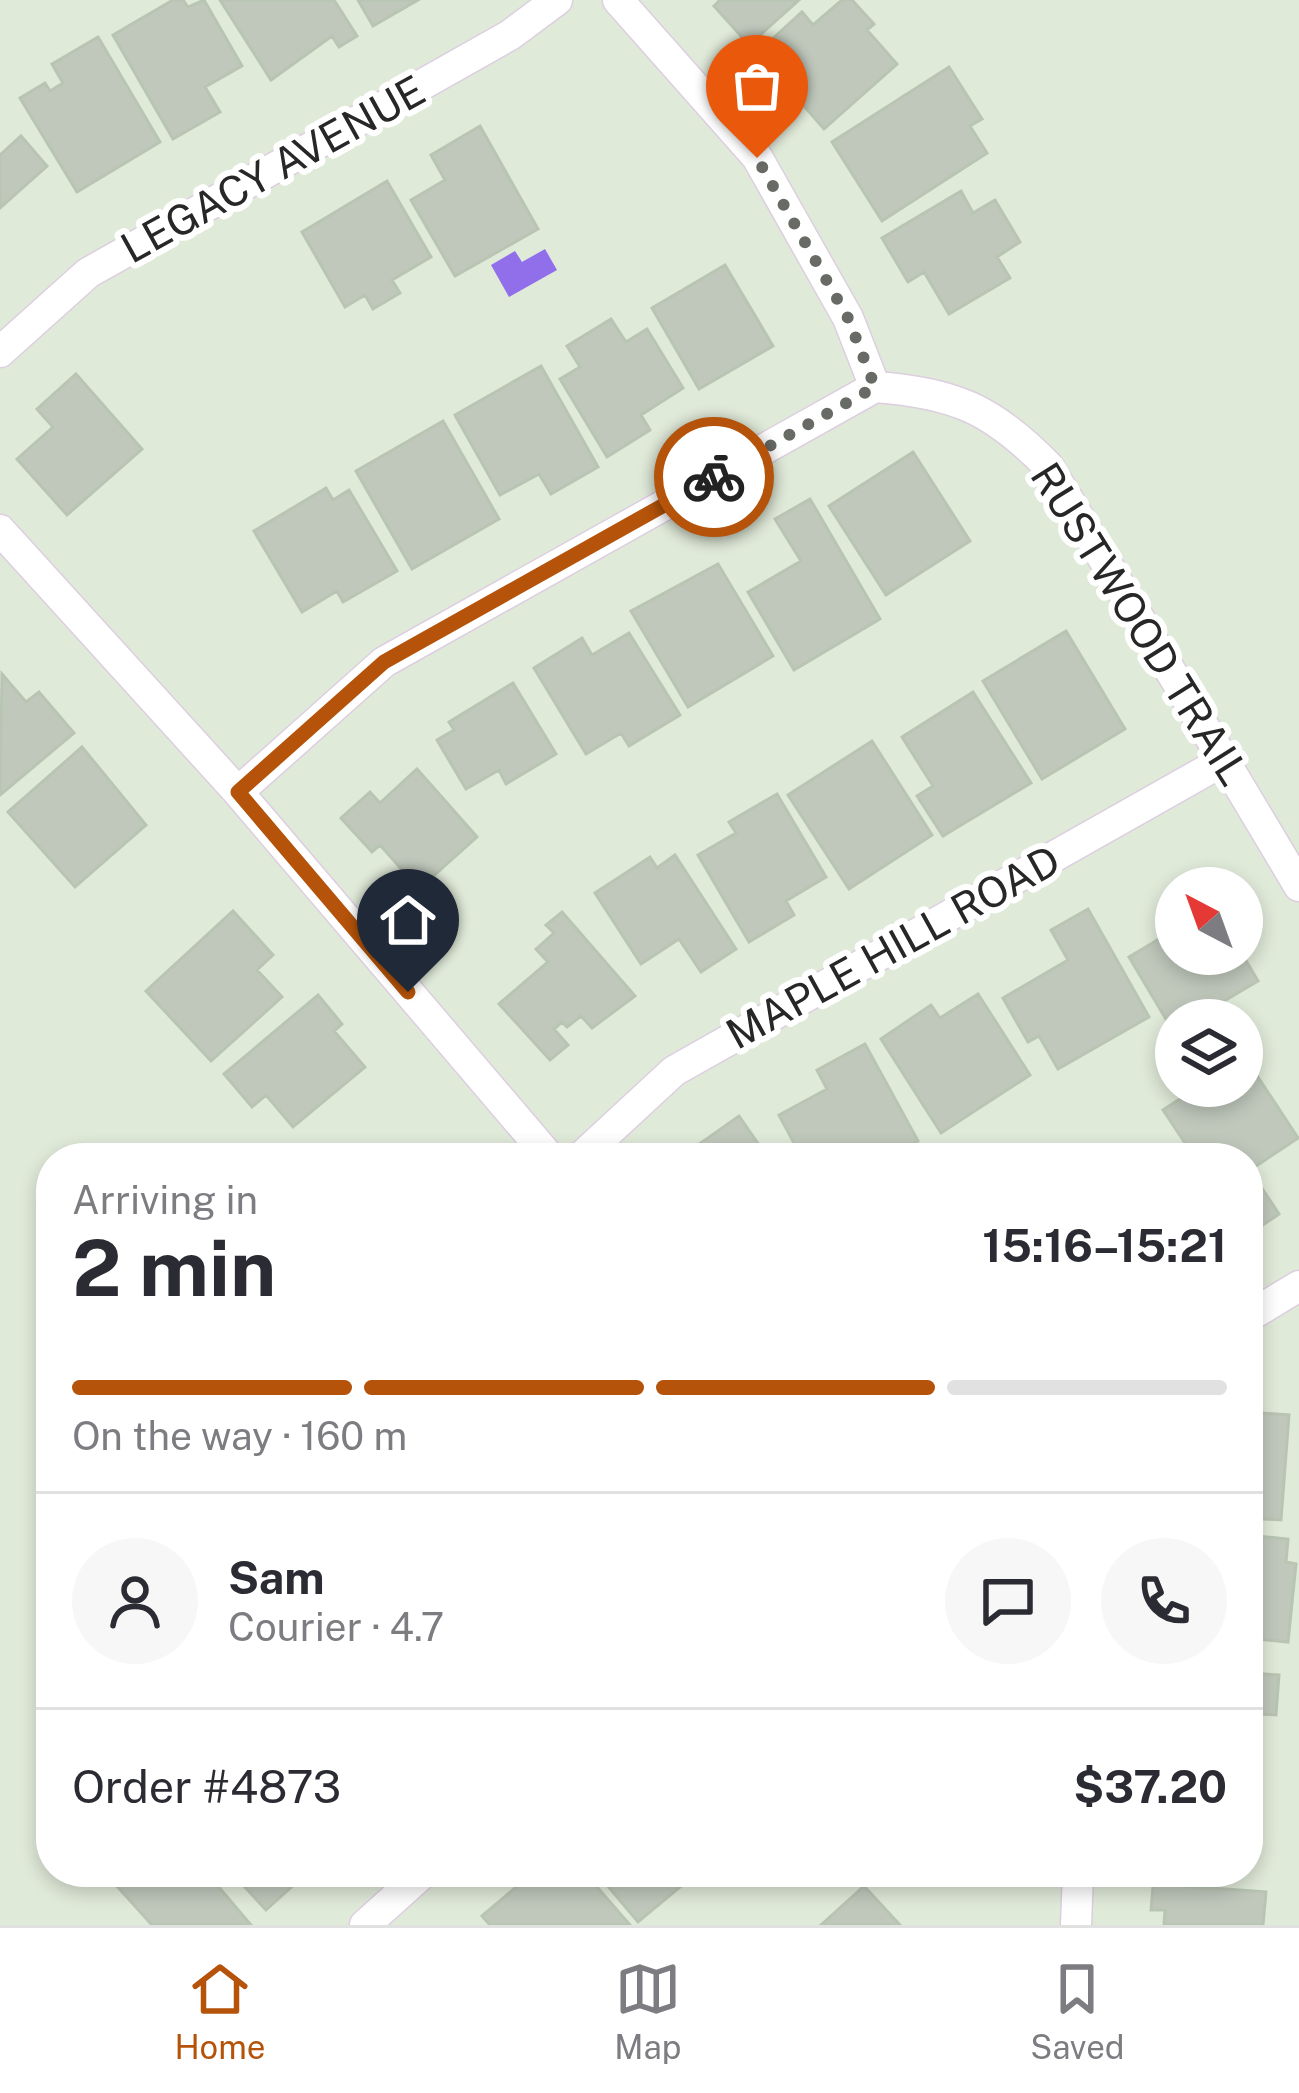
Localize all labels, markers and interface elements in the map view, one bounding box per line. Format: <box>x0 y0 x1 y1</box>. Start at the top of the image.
pin <box>706 35 808 158</box>
icon: bag <box>724 53 790 119</box>
street label: LEGACY AVENUE <box>112 65 433 272</box>
courier <box>654 417 774 537</box>
icon: bike <box>681 444 747 510</box>
street label: RUSTWOOD TRAIL <box>1021 454 1259 794</box>
street label: MAPLE HILL ROAD <box>718 835 1068 1058</box>
north arrow <box>1155 867 1263 975</box>
map controls <box>1155 867 1263 1107</box>
pin <box>357 869 459 992</box>
icon: home <box>375 887 441 953</box>
button: layers <box>1155 999 1263 1107</box>
text: Arriving in <box>72 1177 258 1223</box>
text: 15:16–15:21 <box>982 1219 1227 1272</box>
text: 2 min <box>72 1222 276 1314</box>
text: On the way · 160 m <box>72 1413 407 1459</box>
button: person <box>72 1538 198 1664</box>
button: chat <box>945 1538 1071 1664</box>
button: phone <box>1101 1538 1227 1664</box>
text: Sam <box>228 1551 325 1604</box>
text: Courier · 4.7 <box>228 1604 444 1650</box>
text: Order #4873 <box>72 1760 341 1813</box>
text: $37.20 <box>1074 1760 1227 1813</box>
tab: Home <box>174 1956 265 2066</box>
tab: Map <box>614 1956 681 2066</box>
tab: Saved <box>1030 1956 1125 2066</box>

